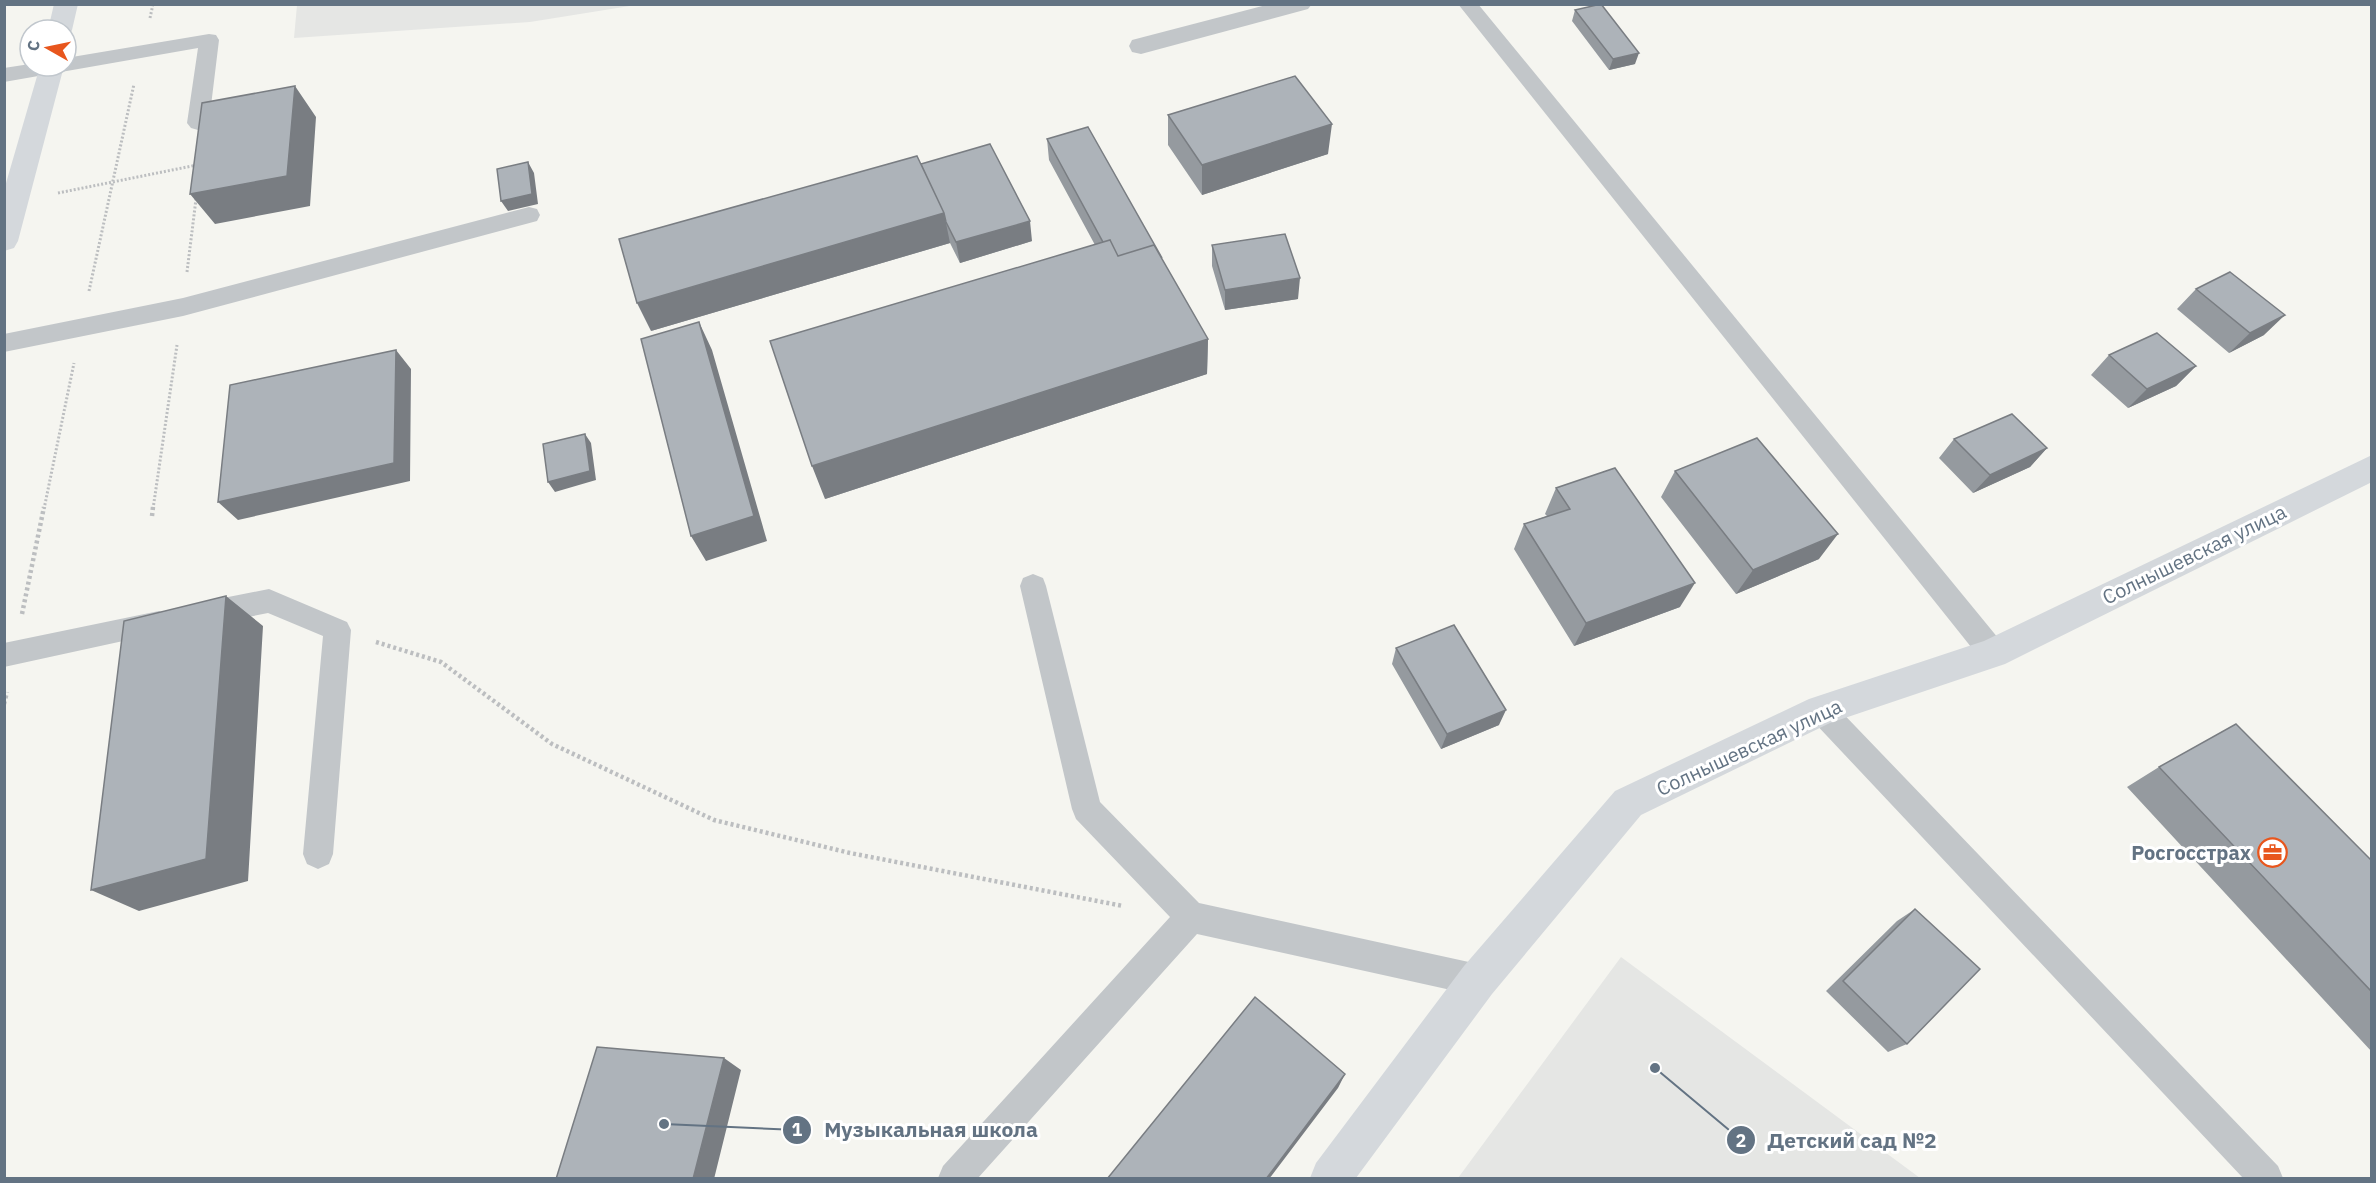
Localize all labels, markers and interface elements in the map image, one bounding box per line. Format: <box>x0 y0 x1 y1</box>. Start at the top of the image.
north arrow <box>18 18 78 78</box>
text: С <box>22 39 44 52</box>
street label: Солнышевская улица <box>2098 498 2291 610</box>
street label: Солнышевская улица <box>1652 692 1846 802</box>
office icon: Росгосстрах <box>2256 836 2288 868</box>
place label: Росгосстрах <box>2131 839 2251 866</box>
callout: Музыкальная школа <box>782 1110 1049 1149</box>
text: Музыкальная школа <box>824 1115 1038 1143</box>
text: 1 <box>792 1118 803 1141</box>
callout: Детский сад №2 <box>1726 1121 1949 1160</box>
text: Детский сад №2 <box>1767 1126 1937 1154</box>
text: 2 <box>1736 1129 1746 1152</box>

